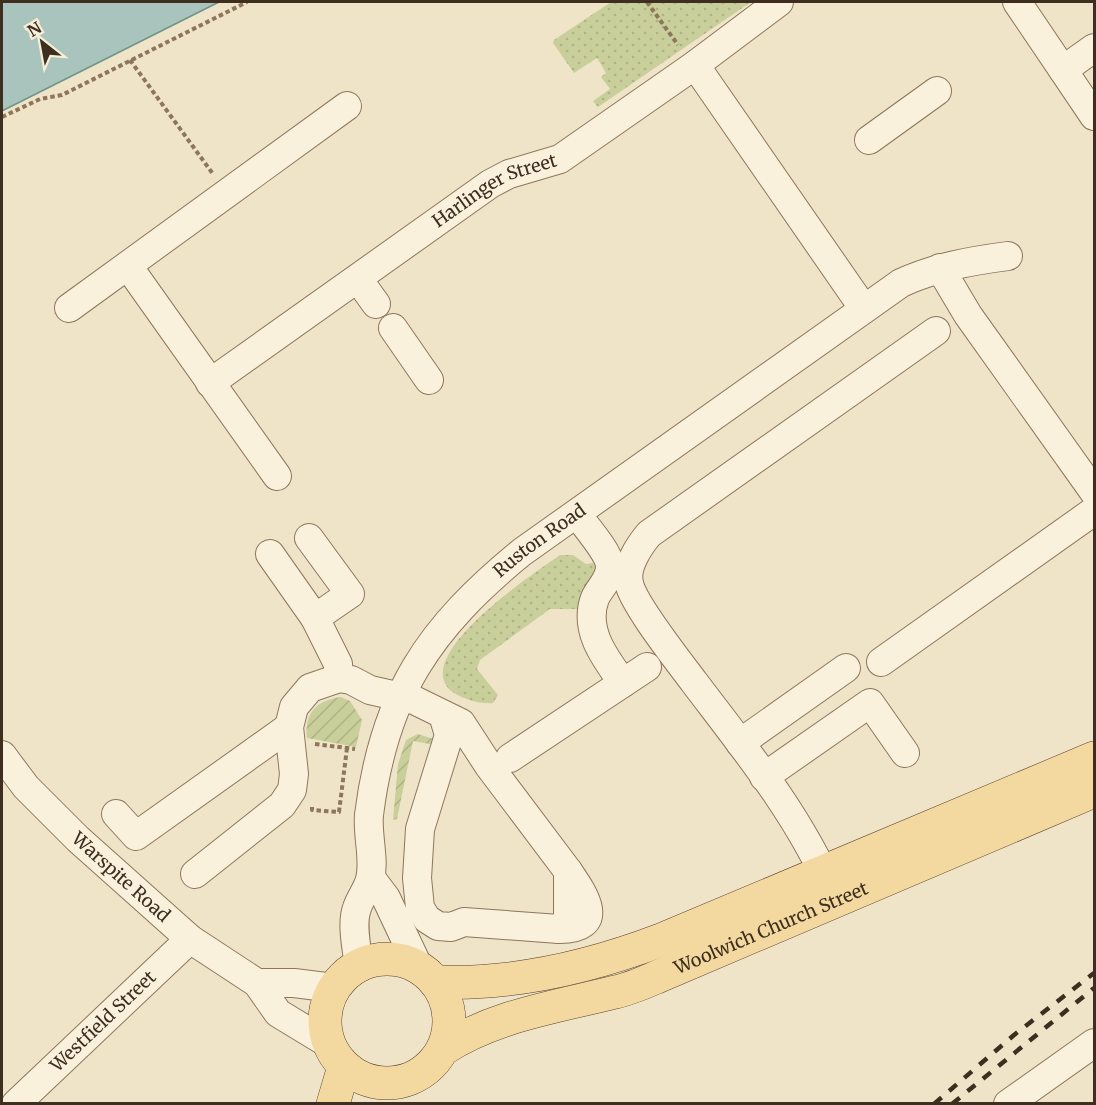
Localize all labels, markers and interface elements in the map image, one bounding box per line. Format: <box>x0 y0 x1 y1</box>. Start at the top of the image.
north arrow <box>12 12 72 72</box>
text: N <box>24 17 45 41</box>
street label: Harlinger Street <box>428 149 560 232</box>
street label: Ruston Road <box>488 498 590 582</box>
street label: Warspite Road <box>66 826 175 927</box>
street label: Woolwich Church Street <box>670 876 872 980</box>
street label: Westfield Street <box>44 965 160 1077</box>

